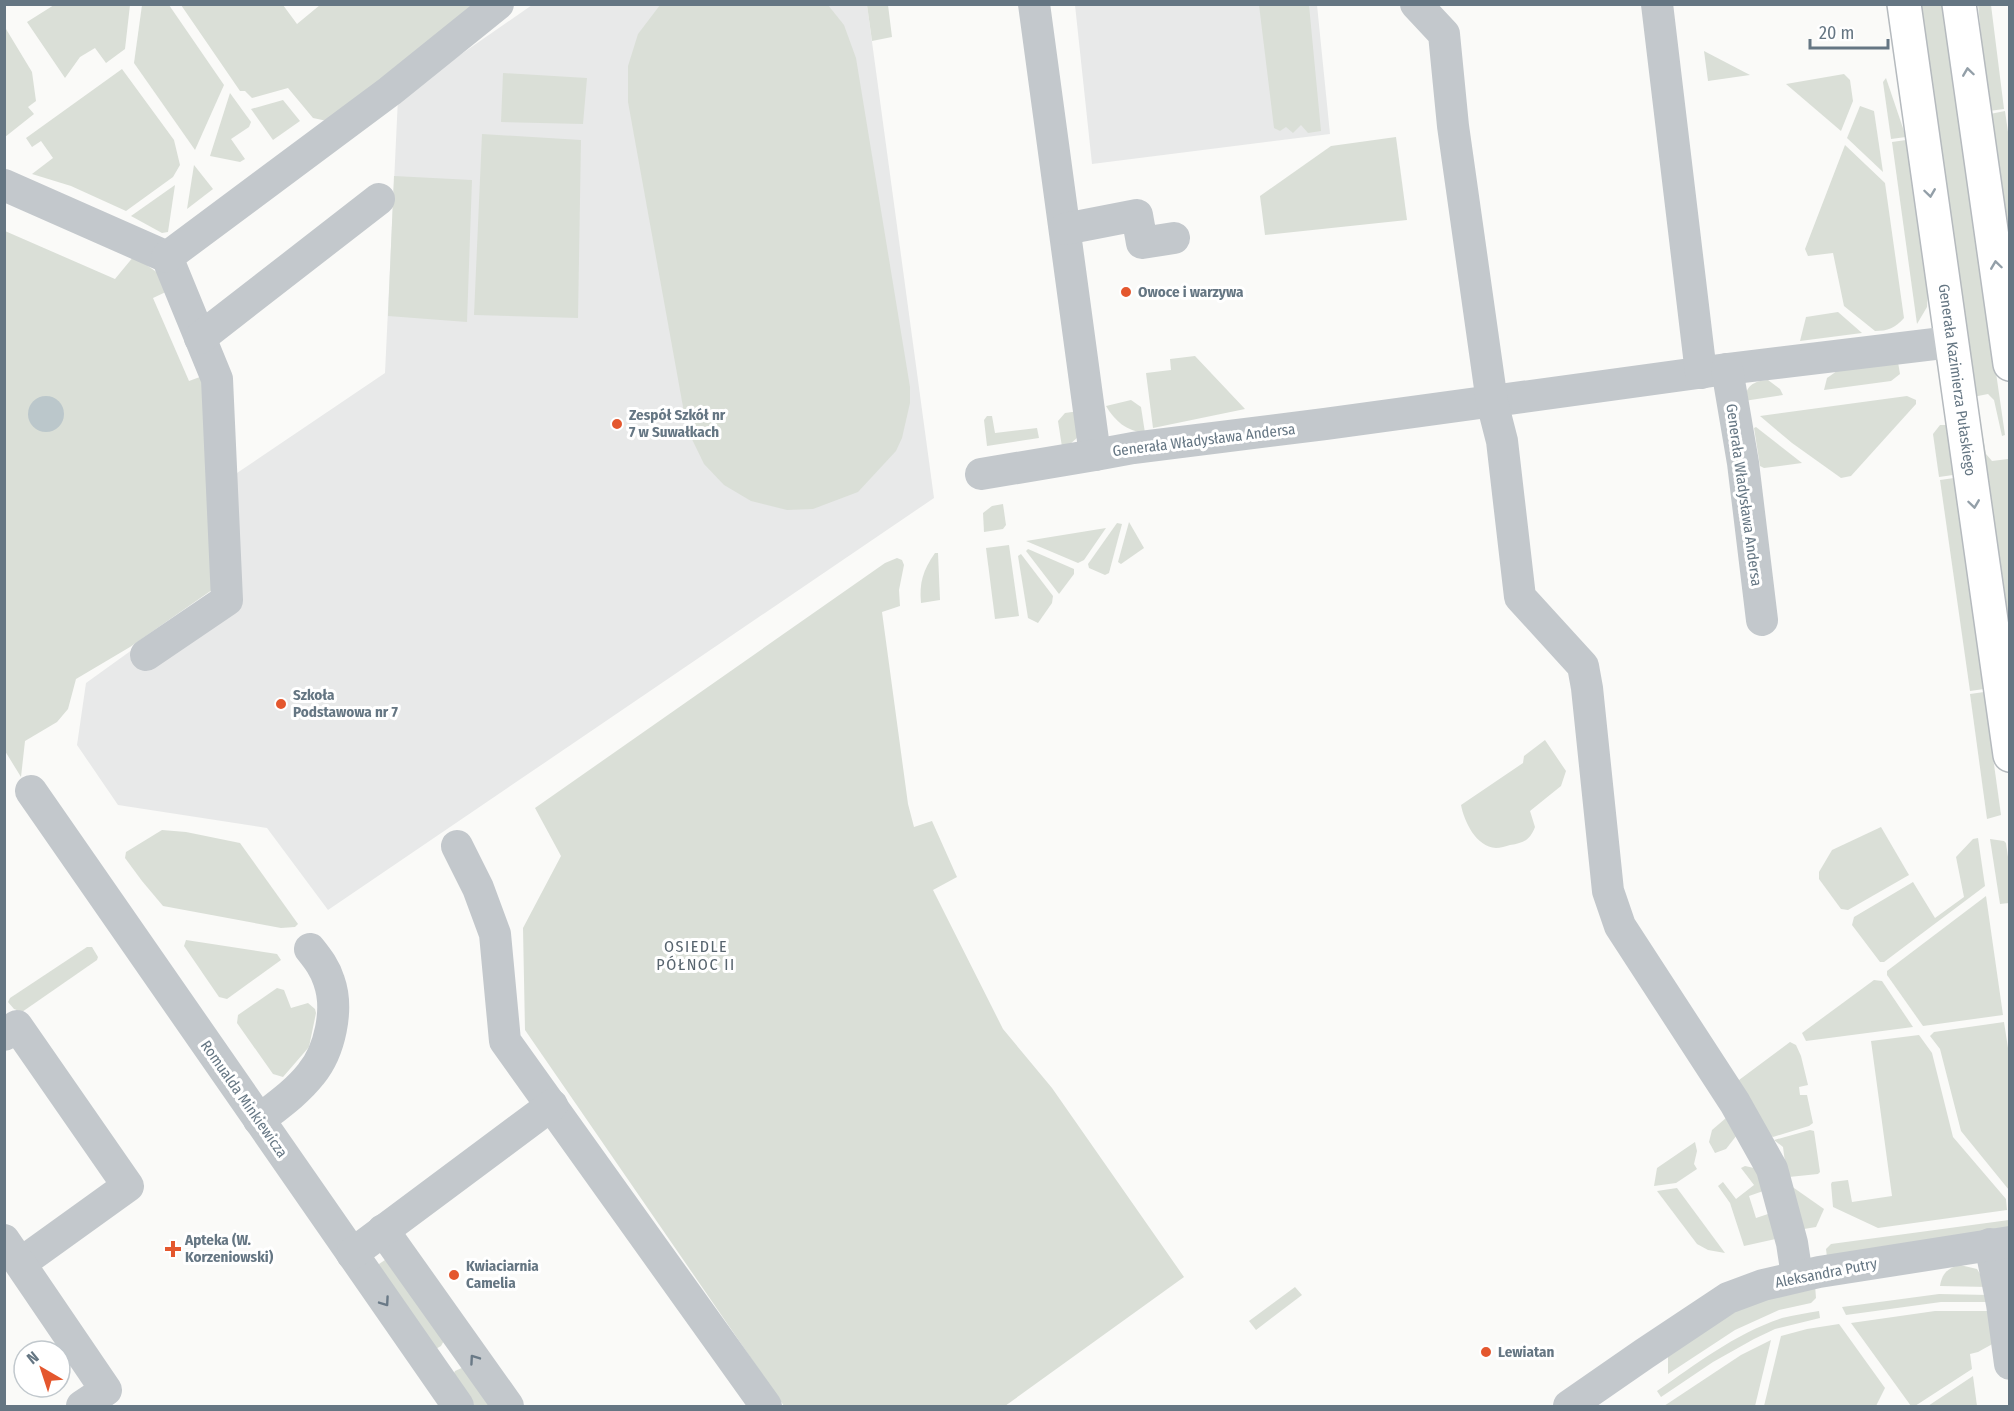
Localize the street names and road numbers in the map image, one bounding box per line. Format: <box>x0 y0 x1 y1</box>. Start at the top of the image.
street label: Generała Kazimierza Pułaskiego <box>1935 283 1979 477</box>
street label: Generała Władysława Andersa <box>1722 403 1766 587</box>
street label: Generała Władysława Andersa <box>1112 420 1296 460</box>
street label: Romualda Minkiewicza <box>197 1037 291 1161</box>
street label: Aleksandra Putry <box>1773 1254 1879 1292</box>

